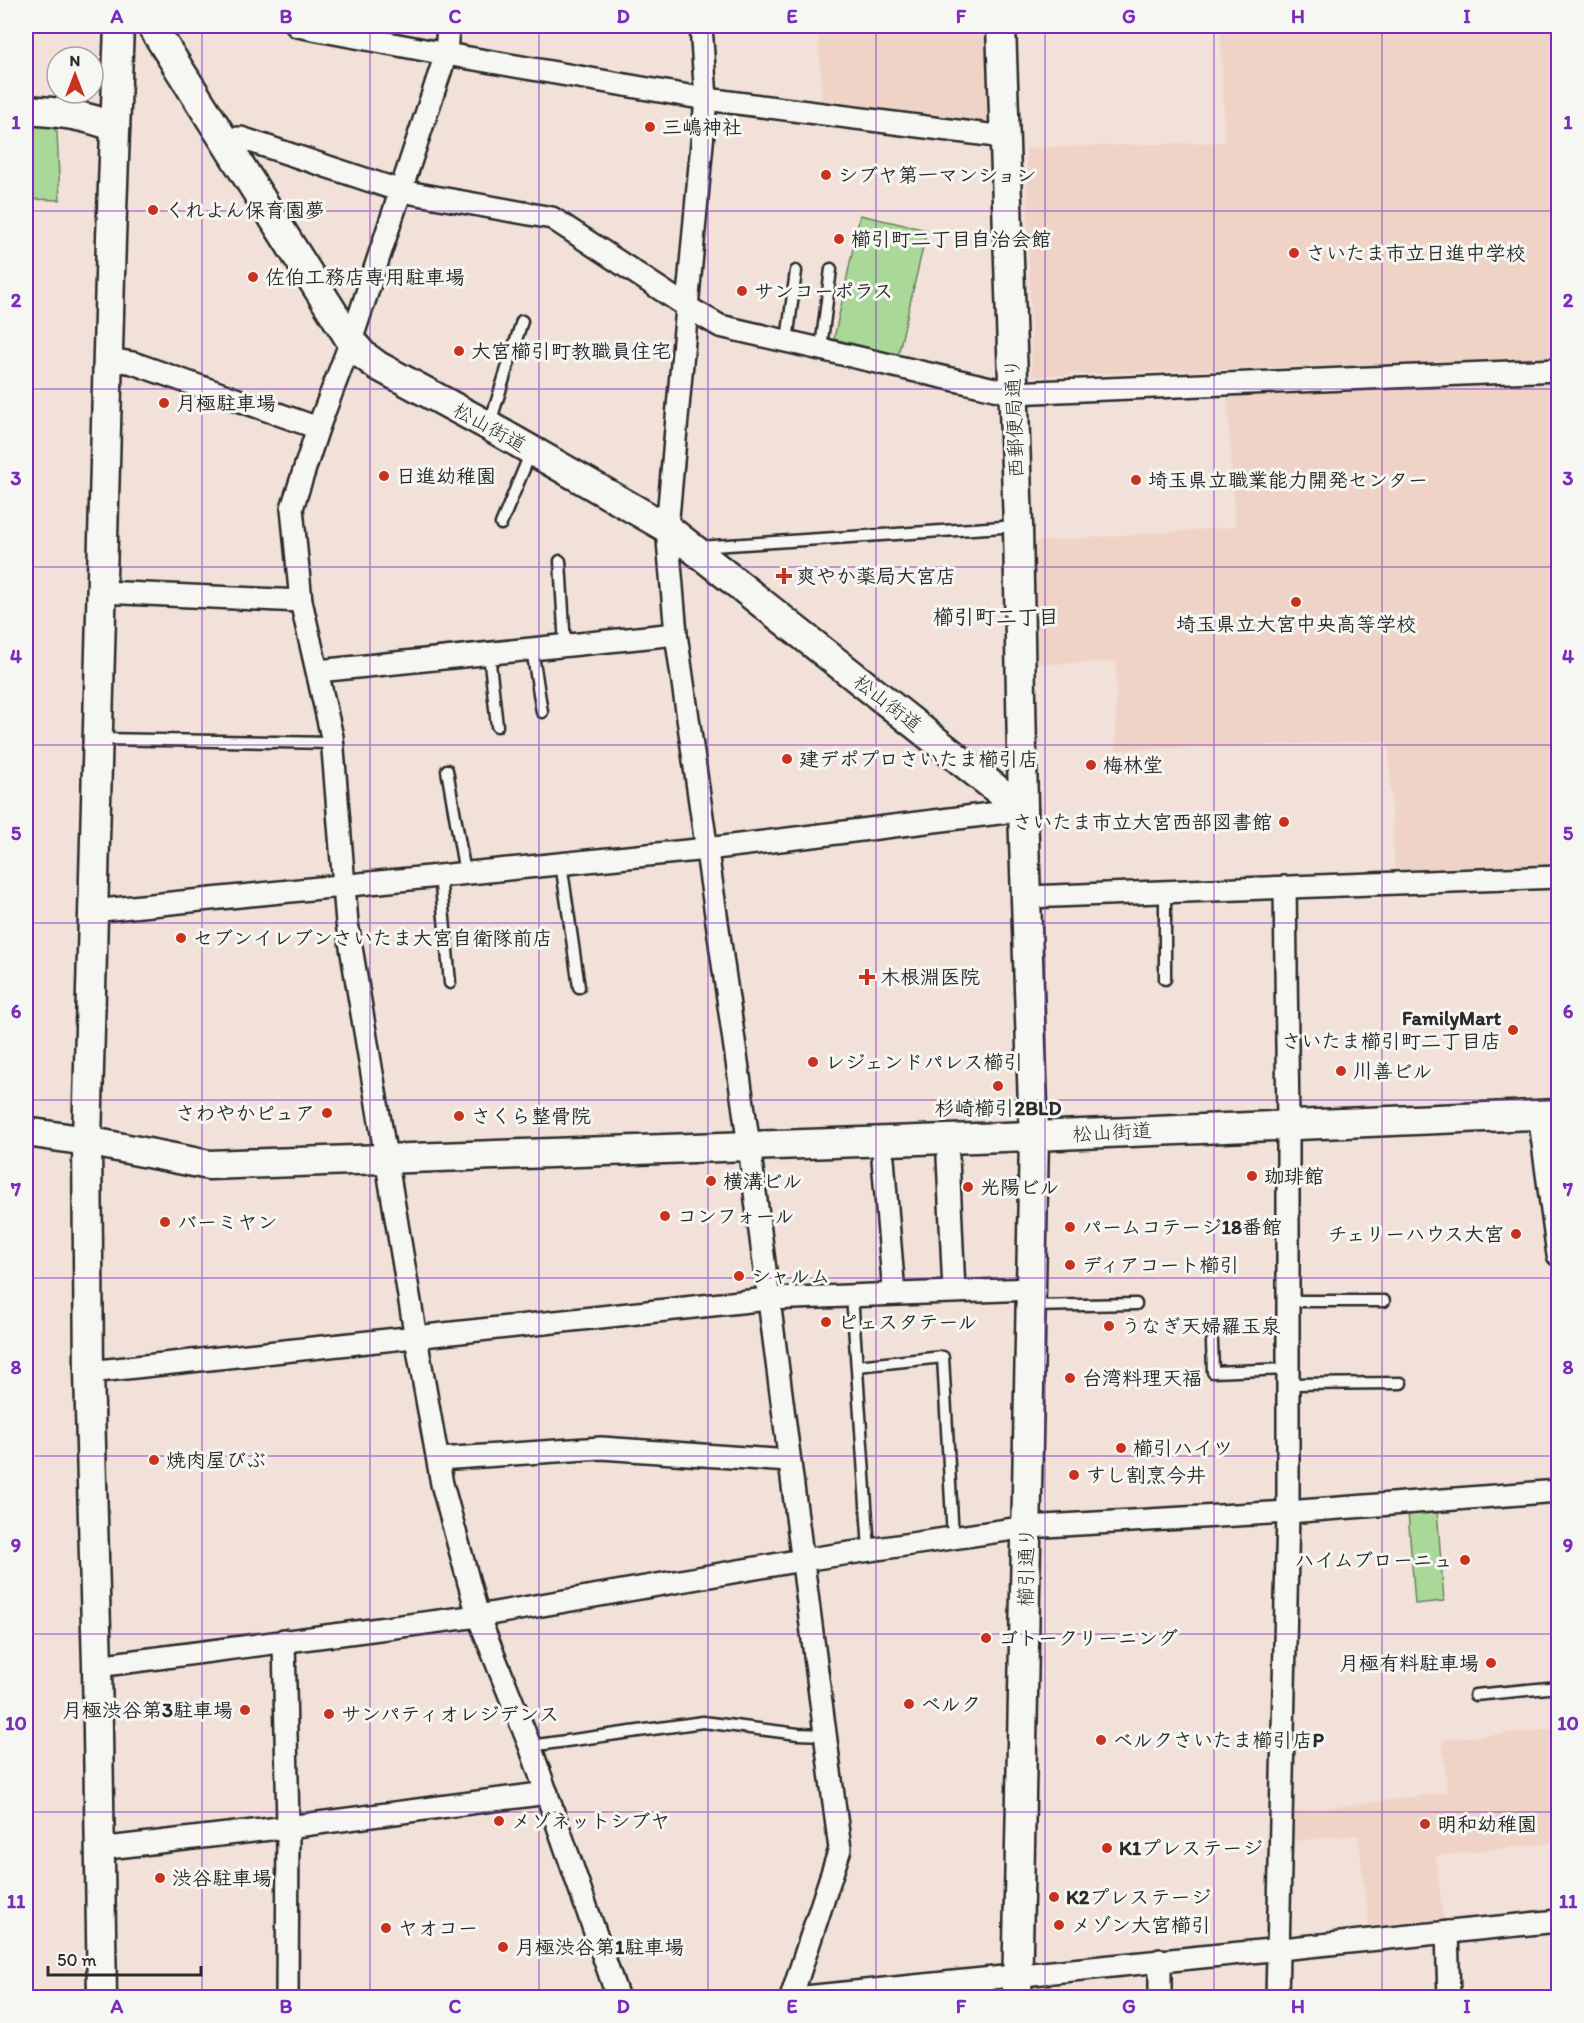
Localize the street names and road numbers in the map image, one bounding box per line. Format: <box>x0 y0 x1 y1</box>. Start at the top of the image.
street label: 西郵便局通り <box>1000 358 1028 478</box>
street label: 松山街道 <box>449 397 531 457</box>
street label: 松山街道 <box>849 669 927 737</box>
street label: 松山街道 <box>1071 1118 1153 1146</box>
street label: 櫛引通り <box>1013 1527 1039 1607</box>

